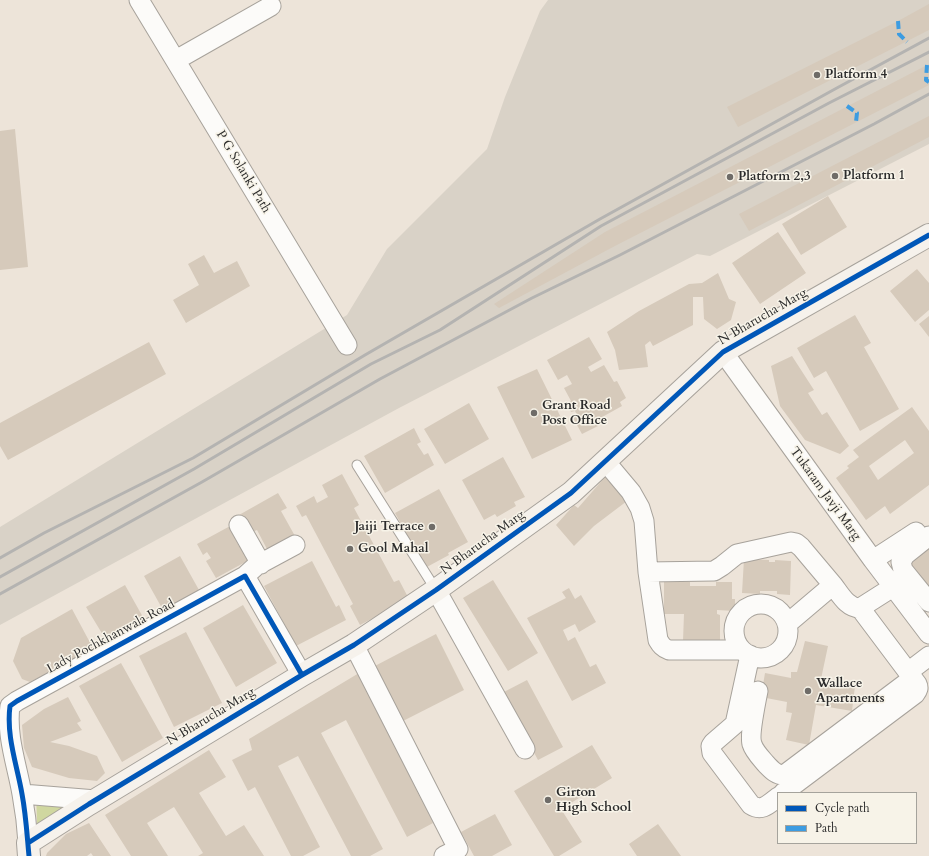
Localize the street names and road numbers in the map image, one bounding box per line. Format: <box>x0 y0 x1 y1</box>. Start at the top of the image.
street label: P G Solanki Path <box>212 128 274 216</box>
street label: N Bharucha Marg <box>716 285 810 349</box>
street label: Tukaram Javji Marg <box>786 444 864 544</box>
street label: N Bharucha Marg <box>438 507 528 579</box>
street label: Lady Pochkhanwala Road <box>44 597 178 677</box>
street label: N Bharucha Marg <box>164 685 258 749</box>

